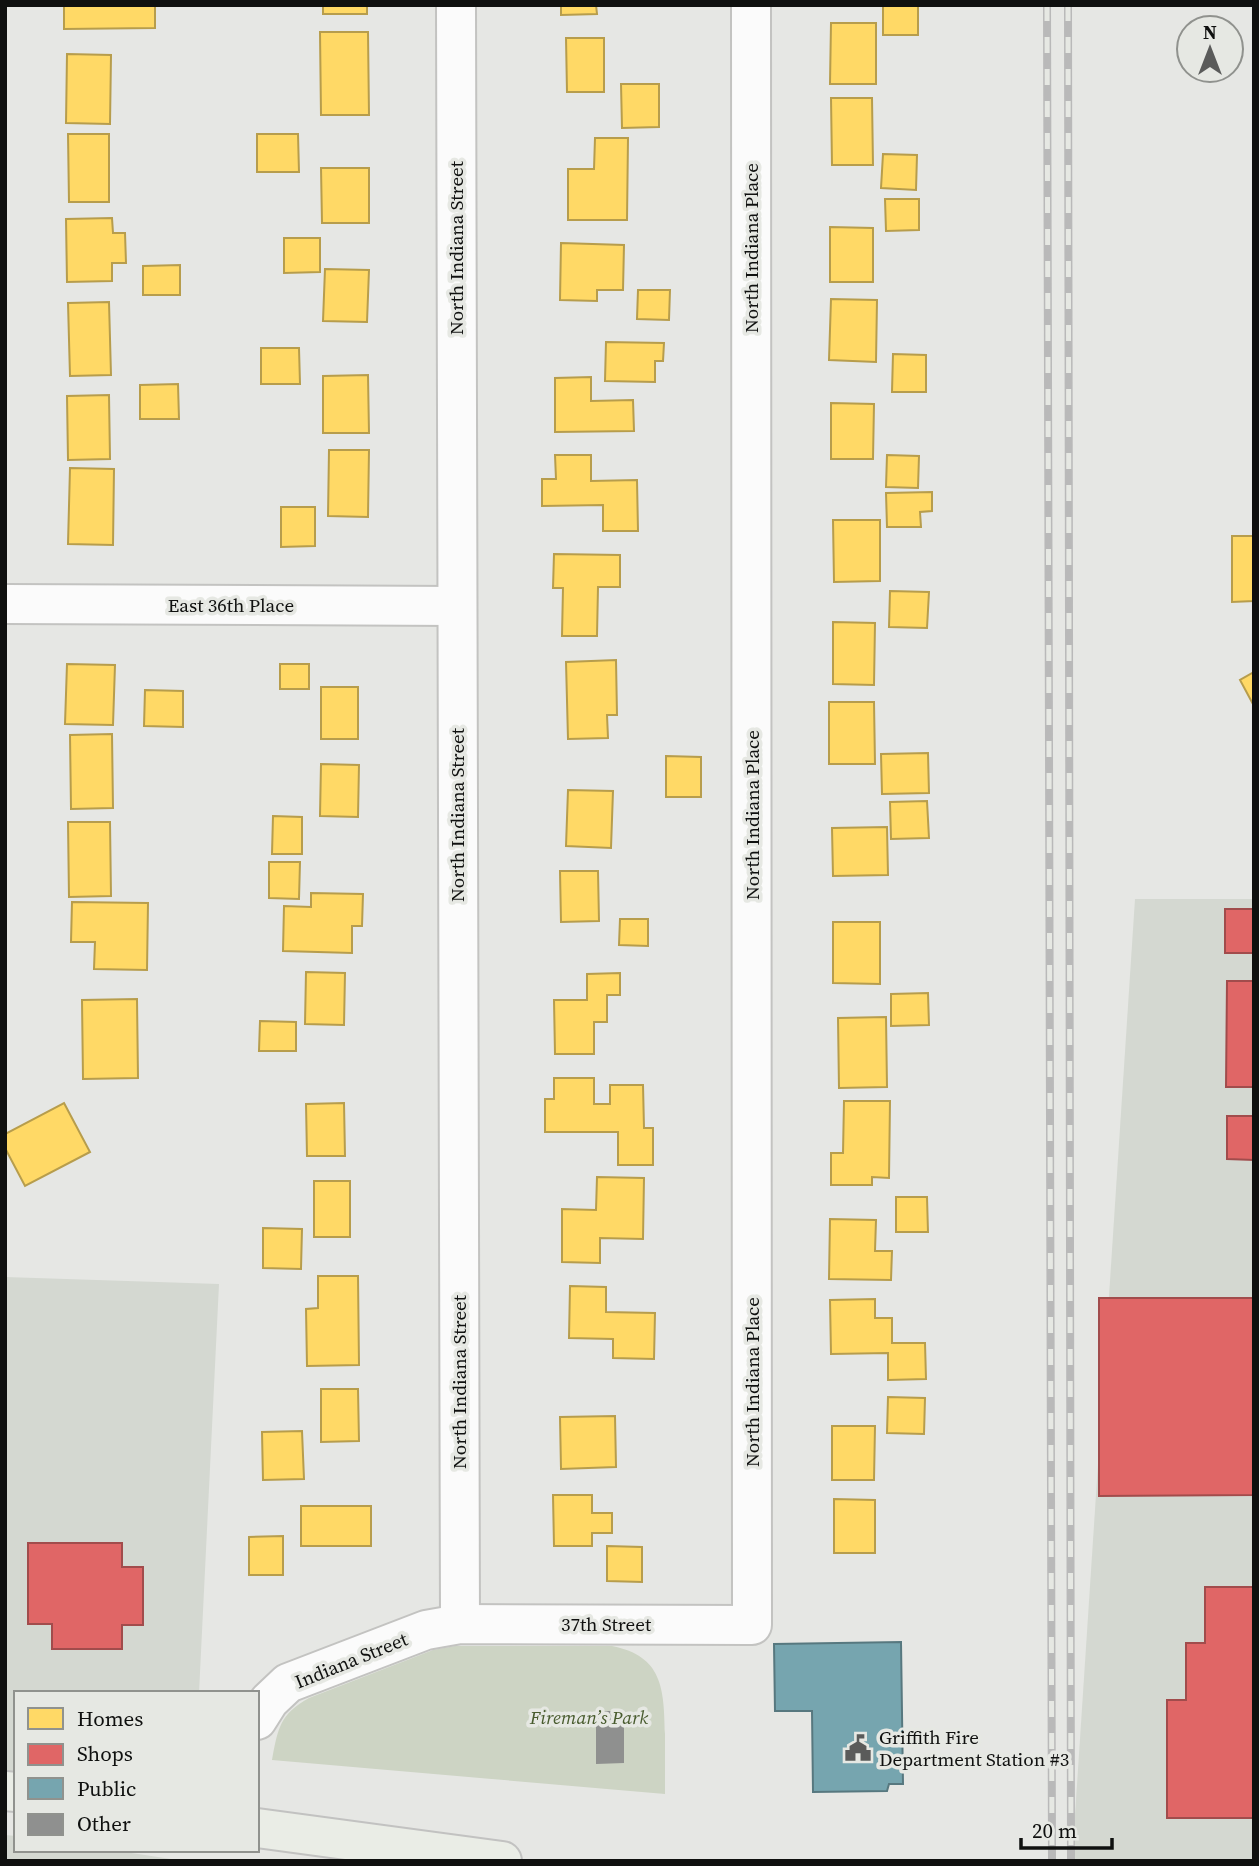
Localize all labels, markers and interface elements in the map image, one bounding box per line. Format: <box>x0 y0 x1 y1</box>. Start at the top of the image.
north arrow <box>1175 14 1245 84</box>
text: N <box>1203 19 1217 45</box>
street label: North Indiana Street <box>443 160 469 335</box>
street label: North Indiana Place <box>738 163 764 333</box>
street label: East 36th Place <box>168 592 294 618</box>
street label: North Indiana Street <box>444 727 470 902</box>
street label: North Indiana Place <box>739 730 765 900</box>
street label: North Indiana Street <box>446 1294 472 1469</box>
street label: North Indiana Place <box>739 1297 765 1467</box>
street label: 37th Street <box>561 1611 652 1637</box>
street label: Indiana Street <box>291 1625 412 1694</box>
legend <box>14 1691 259 1852</box>
text: Homes <box>77 1704 143 1733</box>
park label: Fireman’s Park <box>529 1704 648 1730</box>
place label: Griffith Fire Department Station #3 <box>879 1724 1069 1772</box>
public building icon: Griffith Fire Department Station #3 <box>843 1733 873 1763</box>
text: Shops <box>77 1739 133 1768</box>
text: Public <box>77 1774 136 1803</box>
scale bar <box>1021 1806 1112 1850</box>
text: Other <box>77 1809 131 1838</box>
text: 20 m <box>1032 1816 1077 1845</box>

